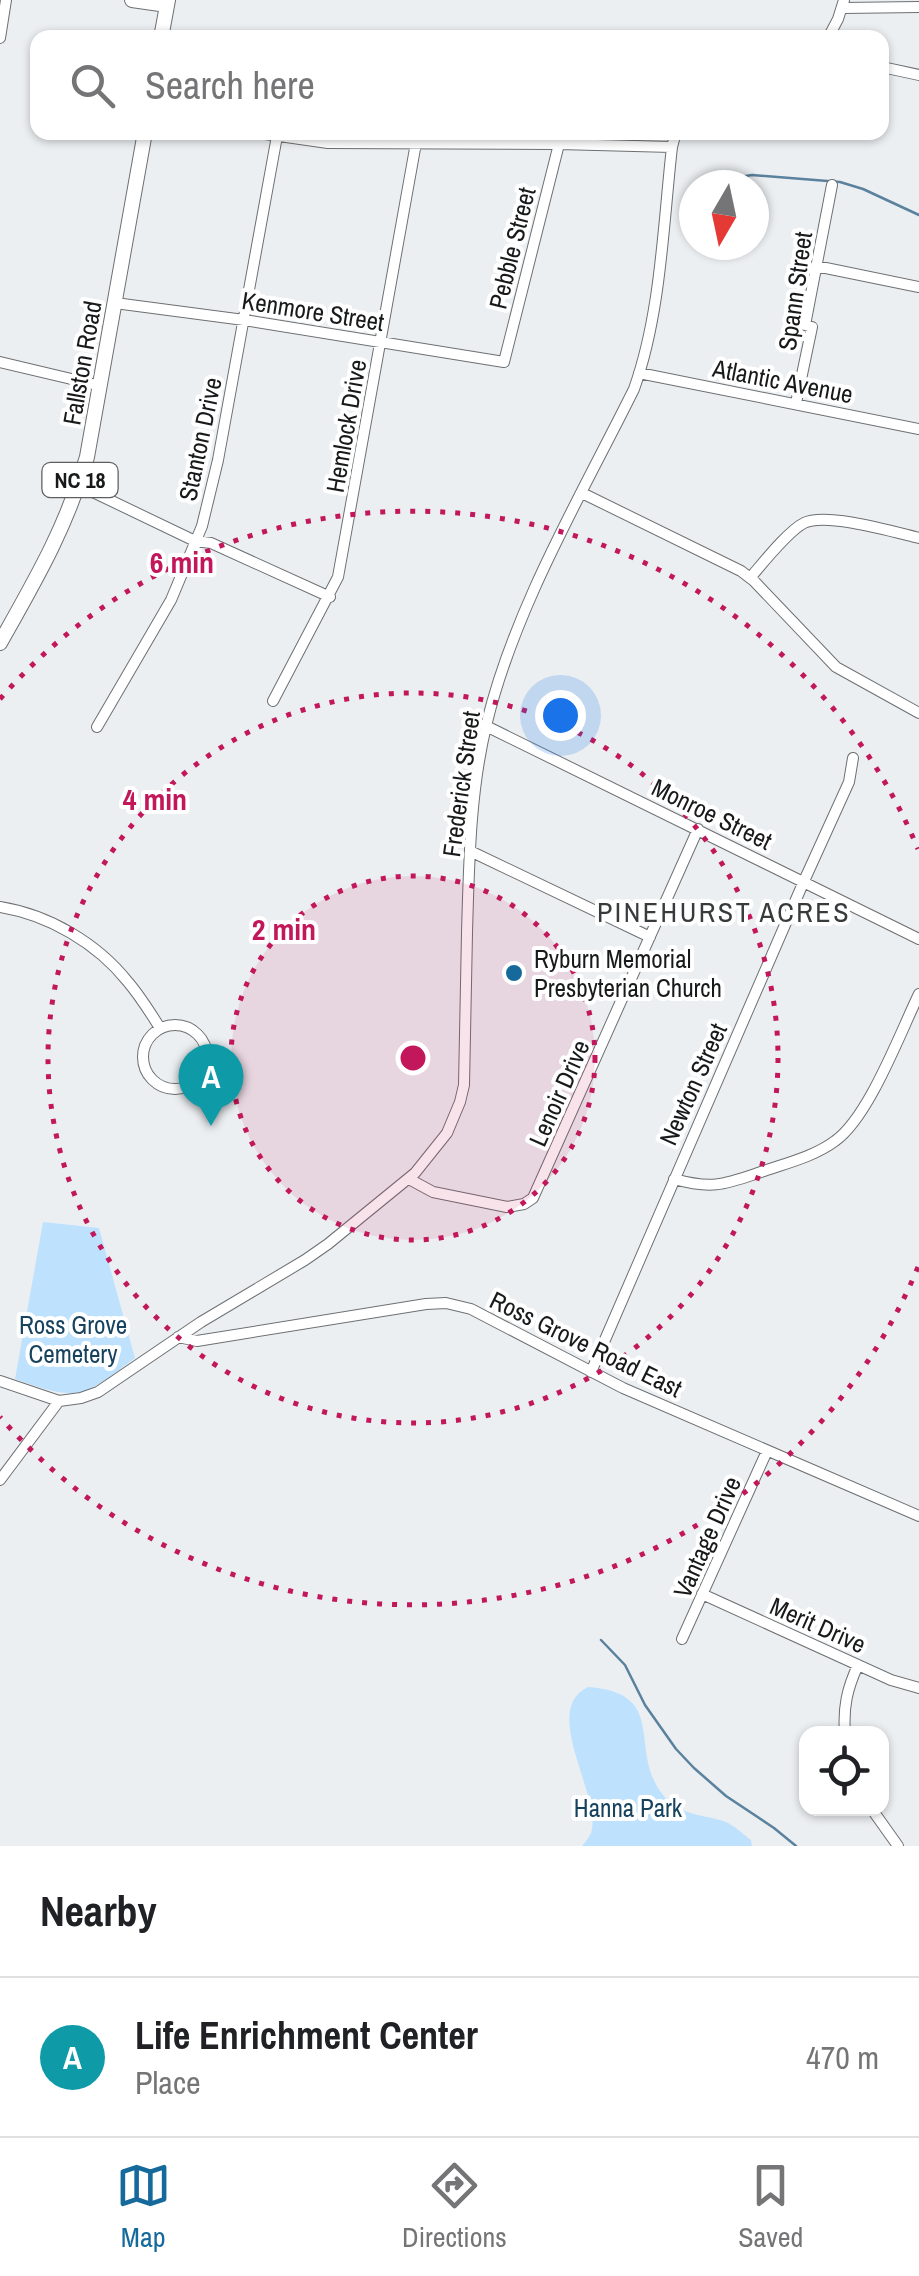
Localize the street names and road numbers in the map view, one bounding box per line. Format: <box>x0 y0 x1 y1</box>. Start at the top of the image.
street label: Pebble Street <box>480 183 544 312</box>
street label: Spann Street <box>770 229 820 353</box>
street label: Kenmore Street <box>239 283 387 339</box>
street label: Fallston Road <box>54 298 110 428</box>
street label: Atlantic Avenue <box>709 351 856 411</box>
street label: Hemlock Drive <box>318 357 374 495</box>
street label: Stanton Drive <box>170 374 230 504</box>
road number: NC 18 <box>42 463 118 497</box>
street label: Frederick Street <box>434 709 488 859</box>
street label: Monroe Street <box>646 770 778 858</box>
street label: Newton Street <box>651 1017 735 1150</box>
street label: Lenoir Drive <box>521 1035 597 1151</box>
street label: Ross Grove Road East <box>484 1283 688 1405</box>
street label: Vantage Drive <box>665 1471 749 1603</box>
street label: Merit Drive <box>765 1589 871 1661</box>

